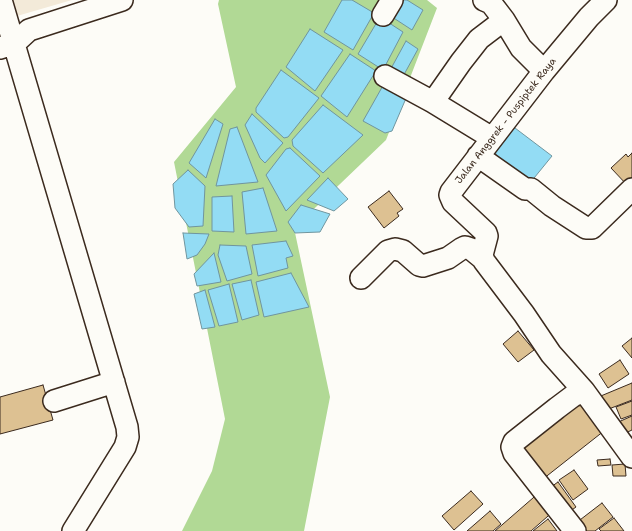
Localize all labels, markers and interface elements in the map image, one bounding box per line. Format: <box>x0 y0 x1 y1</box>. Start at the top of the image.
street label: Jalan Anggrek - Puspiptek Raya <box>453 56 559 186</box>

